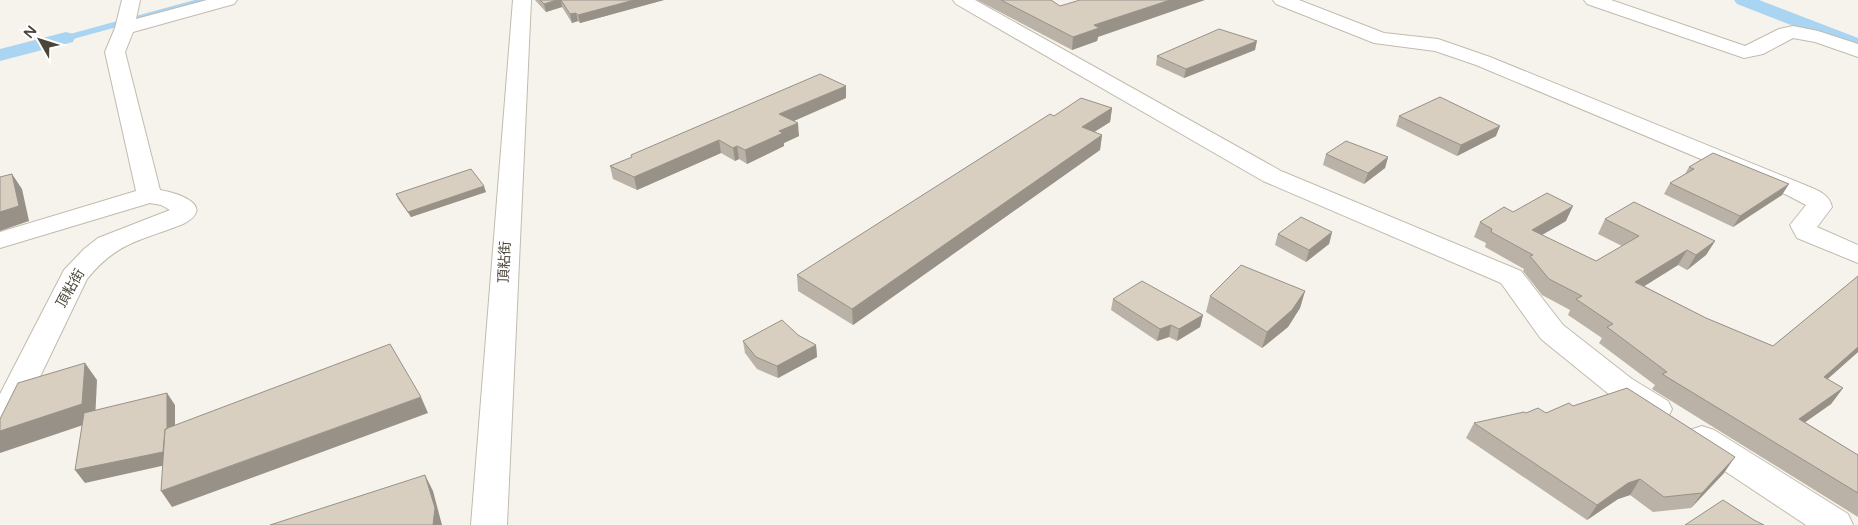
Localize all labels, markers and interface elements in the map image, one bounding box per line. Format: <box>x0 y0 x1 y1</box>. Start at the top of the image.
north arrow <box>15 15 65 65</box>
text: N <box>20 22 40 42</box>
street label: 頂粘街 <box>495 241 514 283</box>
street label: 頂粘街 <box>53 266 88 311</box>

